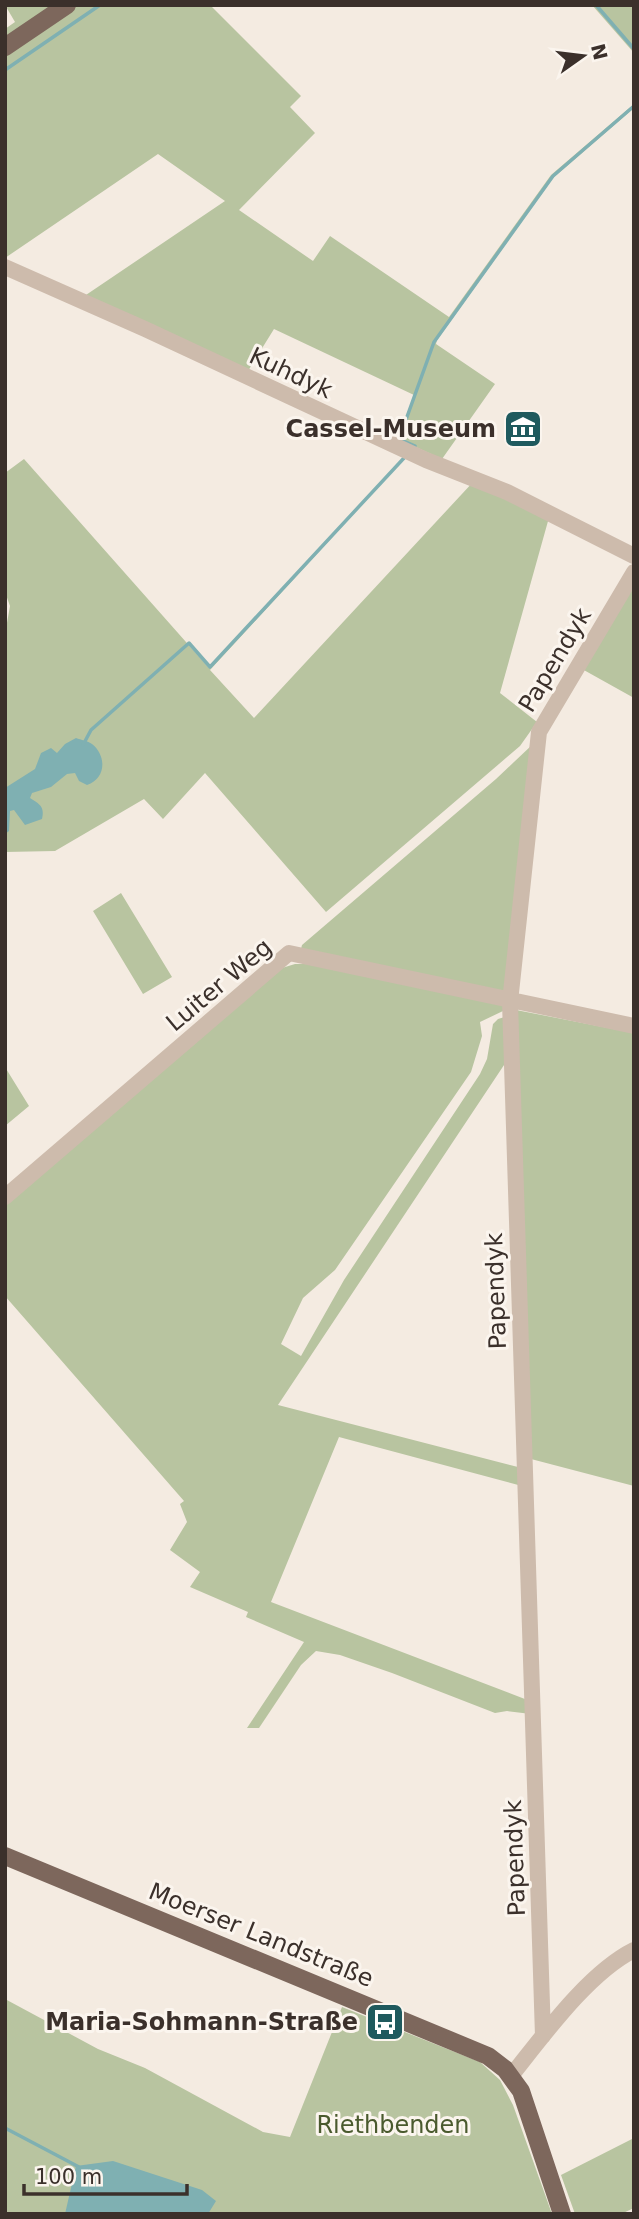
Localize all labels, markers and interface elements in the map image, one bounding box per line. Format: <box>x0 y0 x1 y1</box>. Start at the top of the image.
north arrow <box>548 21 618 91</box>
text: N <box>587 42 612 62</box>
street label: Kuhdyk <box>245 342 337 404</box>
museum icon: Cassel-Museum <box>502 408 544 450</box>
place label: Cassel-Museum <box>286 415 496 443</box>
street label: Papendyk <box>513 603 597 717</box>
street label: Luiter Weg <box>161 933 277 1037</box>
street label: Papendyk <box>480 1232 512 1350</box>
street label: Papendyk <box>499 1799 531 1917</box>
street label: Moerser Landstraße <box>145 1877 377 1993</box>
bus stop icon: Maria-Sohmann-Straße <box>364 2001 406 2043</box>
place label: Maria-Sohmann-Straße <box>45 2008 358 2036</box>
park label: Riethbenden <box>316 2111 470 2139</box>
scale bar <box>24 2152 187 2196</box>
text: 100 m <box>35 2165 102 2189</box>

